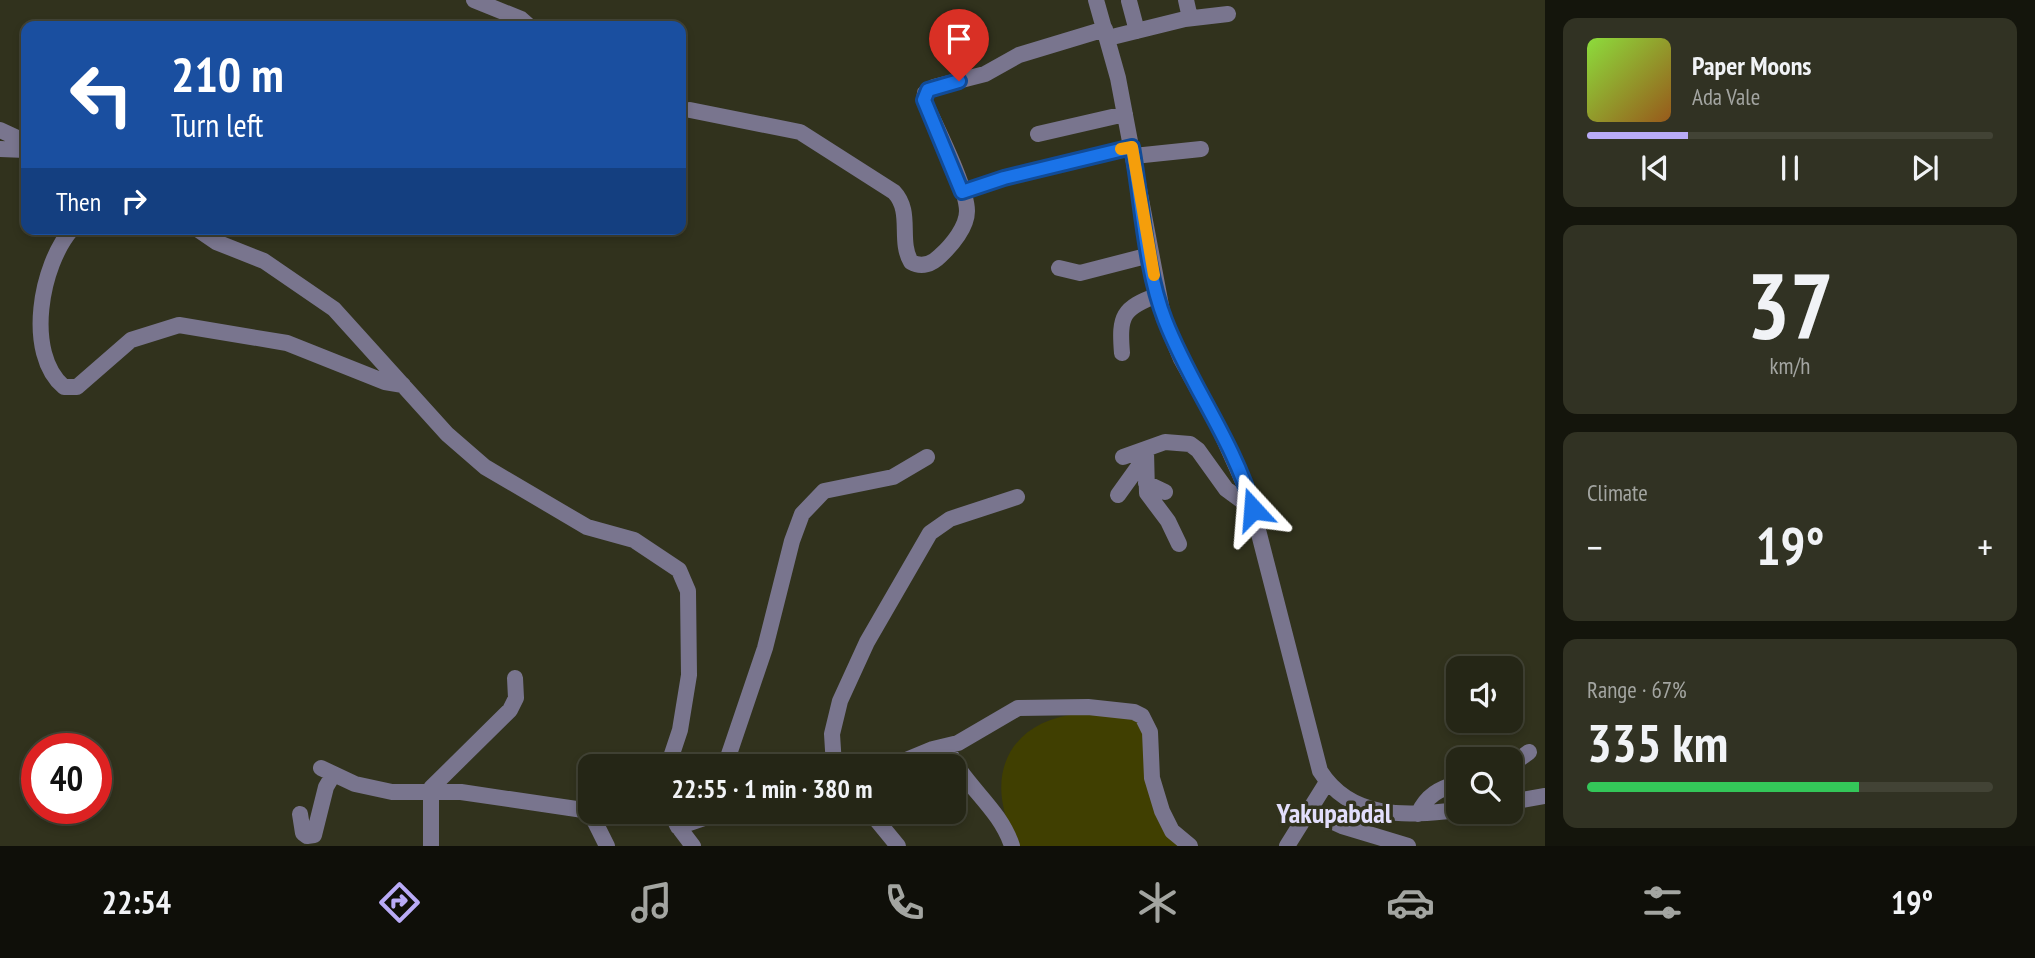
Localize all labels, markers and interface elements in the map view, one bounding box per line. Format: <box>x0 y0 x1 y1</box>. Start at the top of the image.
pin <box>929 9 989 81</box>
icon: arrive <box>940 20 978 58</box>
text: 210 m <box>171 42 284 106</box>
icon: left <box>56 49 147 140</box>
text: Paper Moons <box>1692 49 1811 82</box>
text: Ada Vale <box>1692 82 1760 111</box>
text: Turn left <box>171 104 263 146</box>
icon: previous <box>1636 149 1674 187</box>
icon: pause <box>1771 149 1809 187</box>
icon: next <box>1906 149 1944 187</box>
icon: right <box>115 182 153 220</box>
text: Then <box>56 185 101 218</box>
text: 37 <box>1747 246 1834 364</box>
text: km/h <box>1770 351 1810 380</box>
position arrow <box>1216 472 1290 546</box>
text: Climate <box>1587 478 1648 507</box>
text: 19° <box>1756 512 1824 579</box>
text: − <box>1587 522 1603 571</box>
text: + <box>1977 522 1993 571</box>
map controls <box>1446 656 1523 824</box>
button: sound <box>1446 656 1523 733</box>
text: Range · 67% <box>1587 675 1687 704</box>
text: 335 km <box>1587 709 1728 776</box>
speed limit sign: 40 <box>21 733 112 824</box>
button: search <box>1446 747 1523 824</box>
text: 22:55 · 1 min · 380 m <box>672 772 872 805</box>
district label: Yakupabdal <box>1275 794 1392 831</box>
icon: directions <box>375 878 424 927</box>
icon: music <box>627 878 676 927</box>
icon: phone <box>880 878 929 927</box>
icon: climate <box>1133 878 1182 927</box>
icon: car <box>1386 878 1435 927</box>
icon: filters <box>1638 878 1687 927</box>
text: 22:54 <box>102 881 171 923</box>
text: 19° <box>1891 881 1933 923</box>

